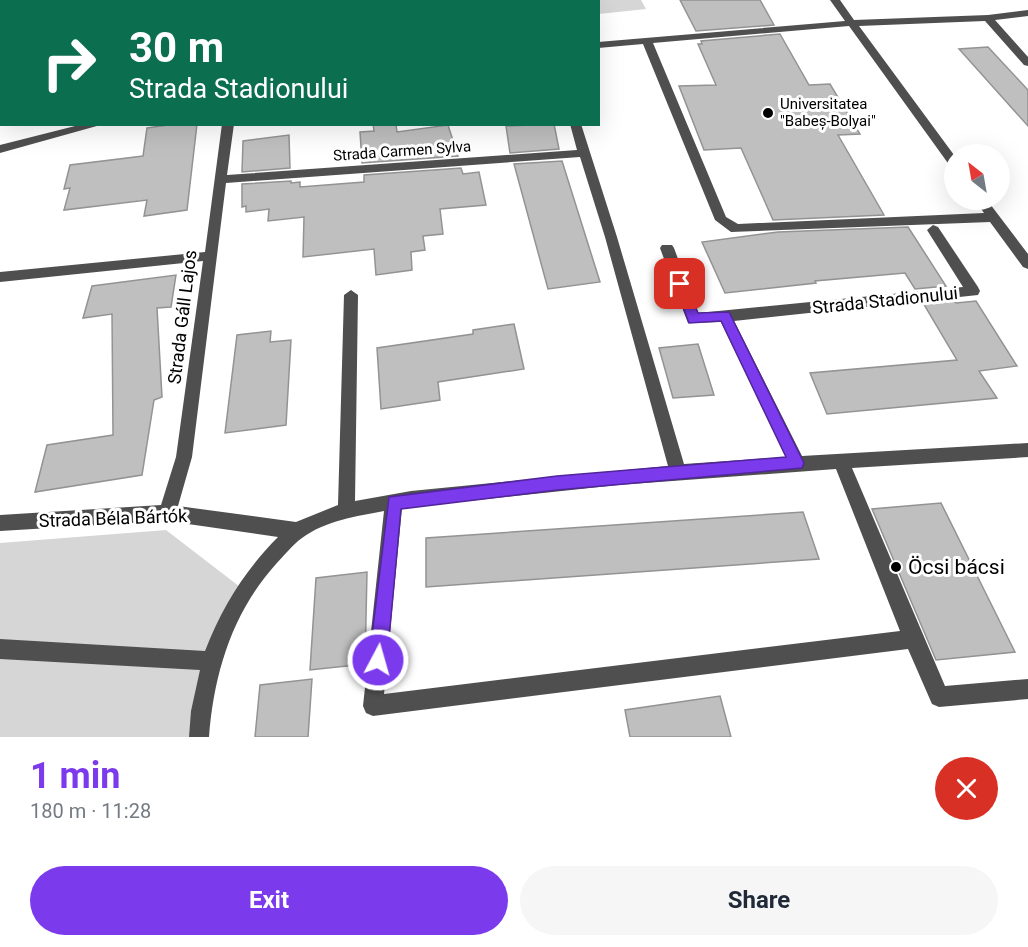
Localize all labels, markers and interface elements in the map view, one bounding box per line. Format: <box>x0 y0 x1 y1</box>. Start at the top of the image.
text: 30 m <box>129 23 224 72</box>
icon: right <box>30 24 108 102</box>
text: Strada Stadionului <box>129 73 348 105</box>
place label: Universitatea "Babeș-Bolyai" <box>780 95 876 130</box>
marker: Universitatea "Babeș-Bolyai" <box>761 106 775 120</box>
street label: Strada Carmen Sylva <box>332 137 472 165</box>
north arrow <box>944 144 1010 210</box>
map controls <box>944 144 1010 210</box>
street label: Strada Gáll Lajos <box>163 249 201 385</box>
pin <box>654 258 705 309</box>
icon: arrive <box>663 267 696 300</box>
street label: Strada Stadionului <box>811 282 959 318</box>
street label: Strada Béla Bártók <box>38 505 188 531</box>
place label: Öcsi bácsi <box>908 555 1005 579</box>
marker: Öcsi bácsi <box>889 560 903 574</box>
position arrow <box>346 628 410 692</box>
text: 1 min <box>30 755 121 797</box>
button: close <box>935 757 998 820</box>
text: 180 m · 11:28 <box>30 799 151 823</box>
button: Exit <box>30 866 508 935</box>
button: Share <box>520 866 998 935</box>

